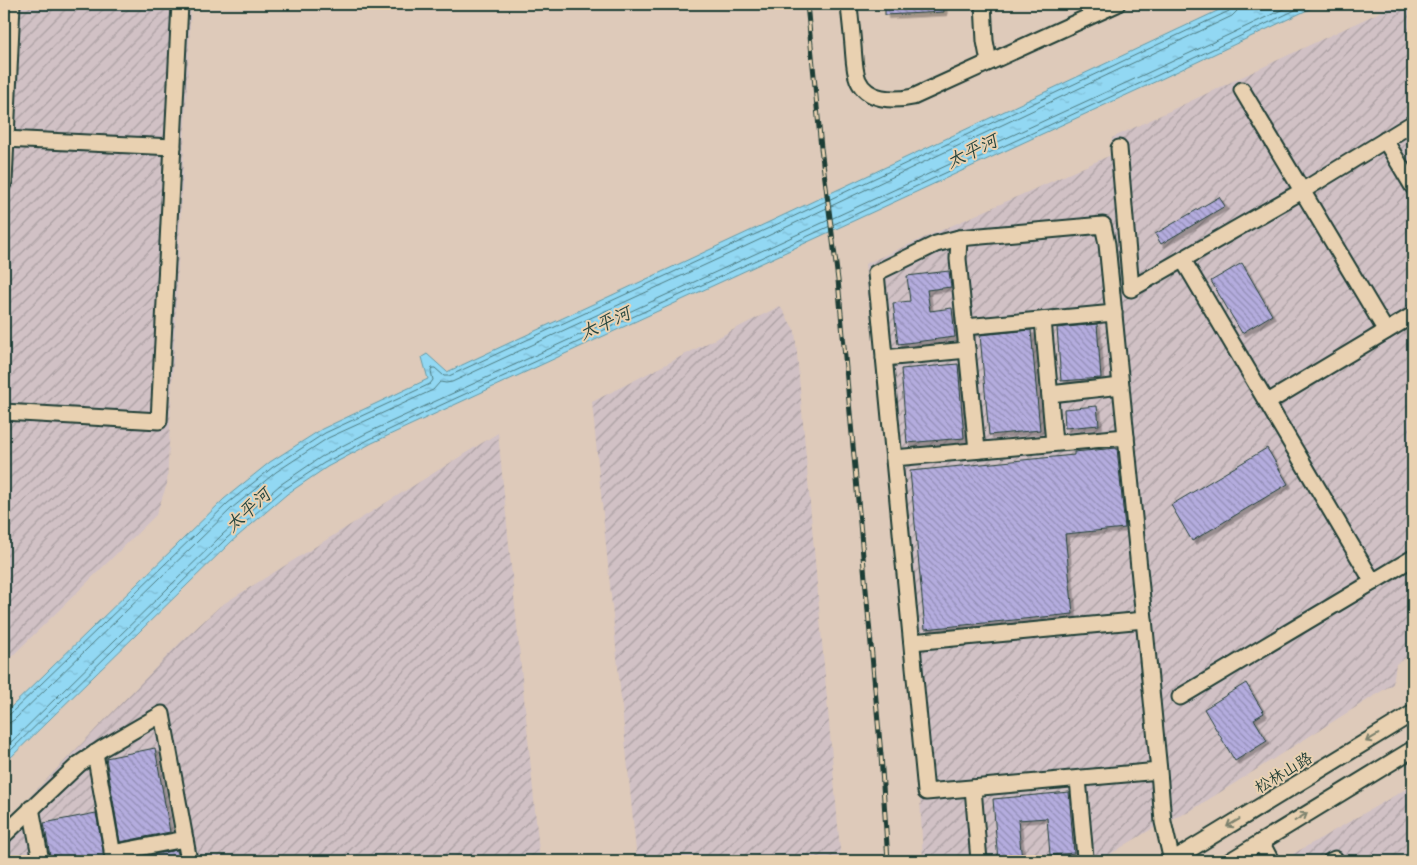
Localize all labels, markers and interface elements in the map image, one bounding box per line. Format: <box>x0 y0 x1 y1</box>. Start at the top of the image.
water label: 太平河 <box>941 124 1004 174</box>
water label: 太平河 <box>574 297 637 345</box>
water label: 太平河 <box>218 479 278 537</box>
one-way arrow <box>1365 733 1379 743</box>
street label: 松林山路 <box>1249 744 1316 798</box>
one-way arrow <box>1294 812 1308 822</box>
one-way arrow <box>1227 818 1241 828</box>

